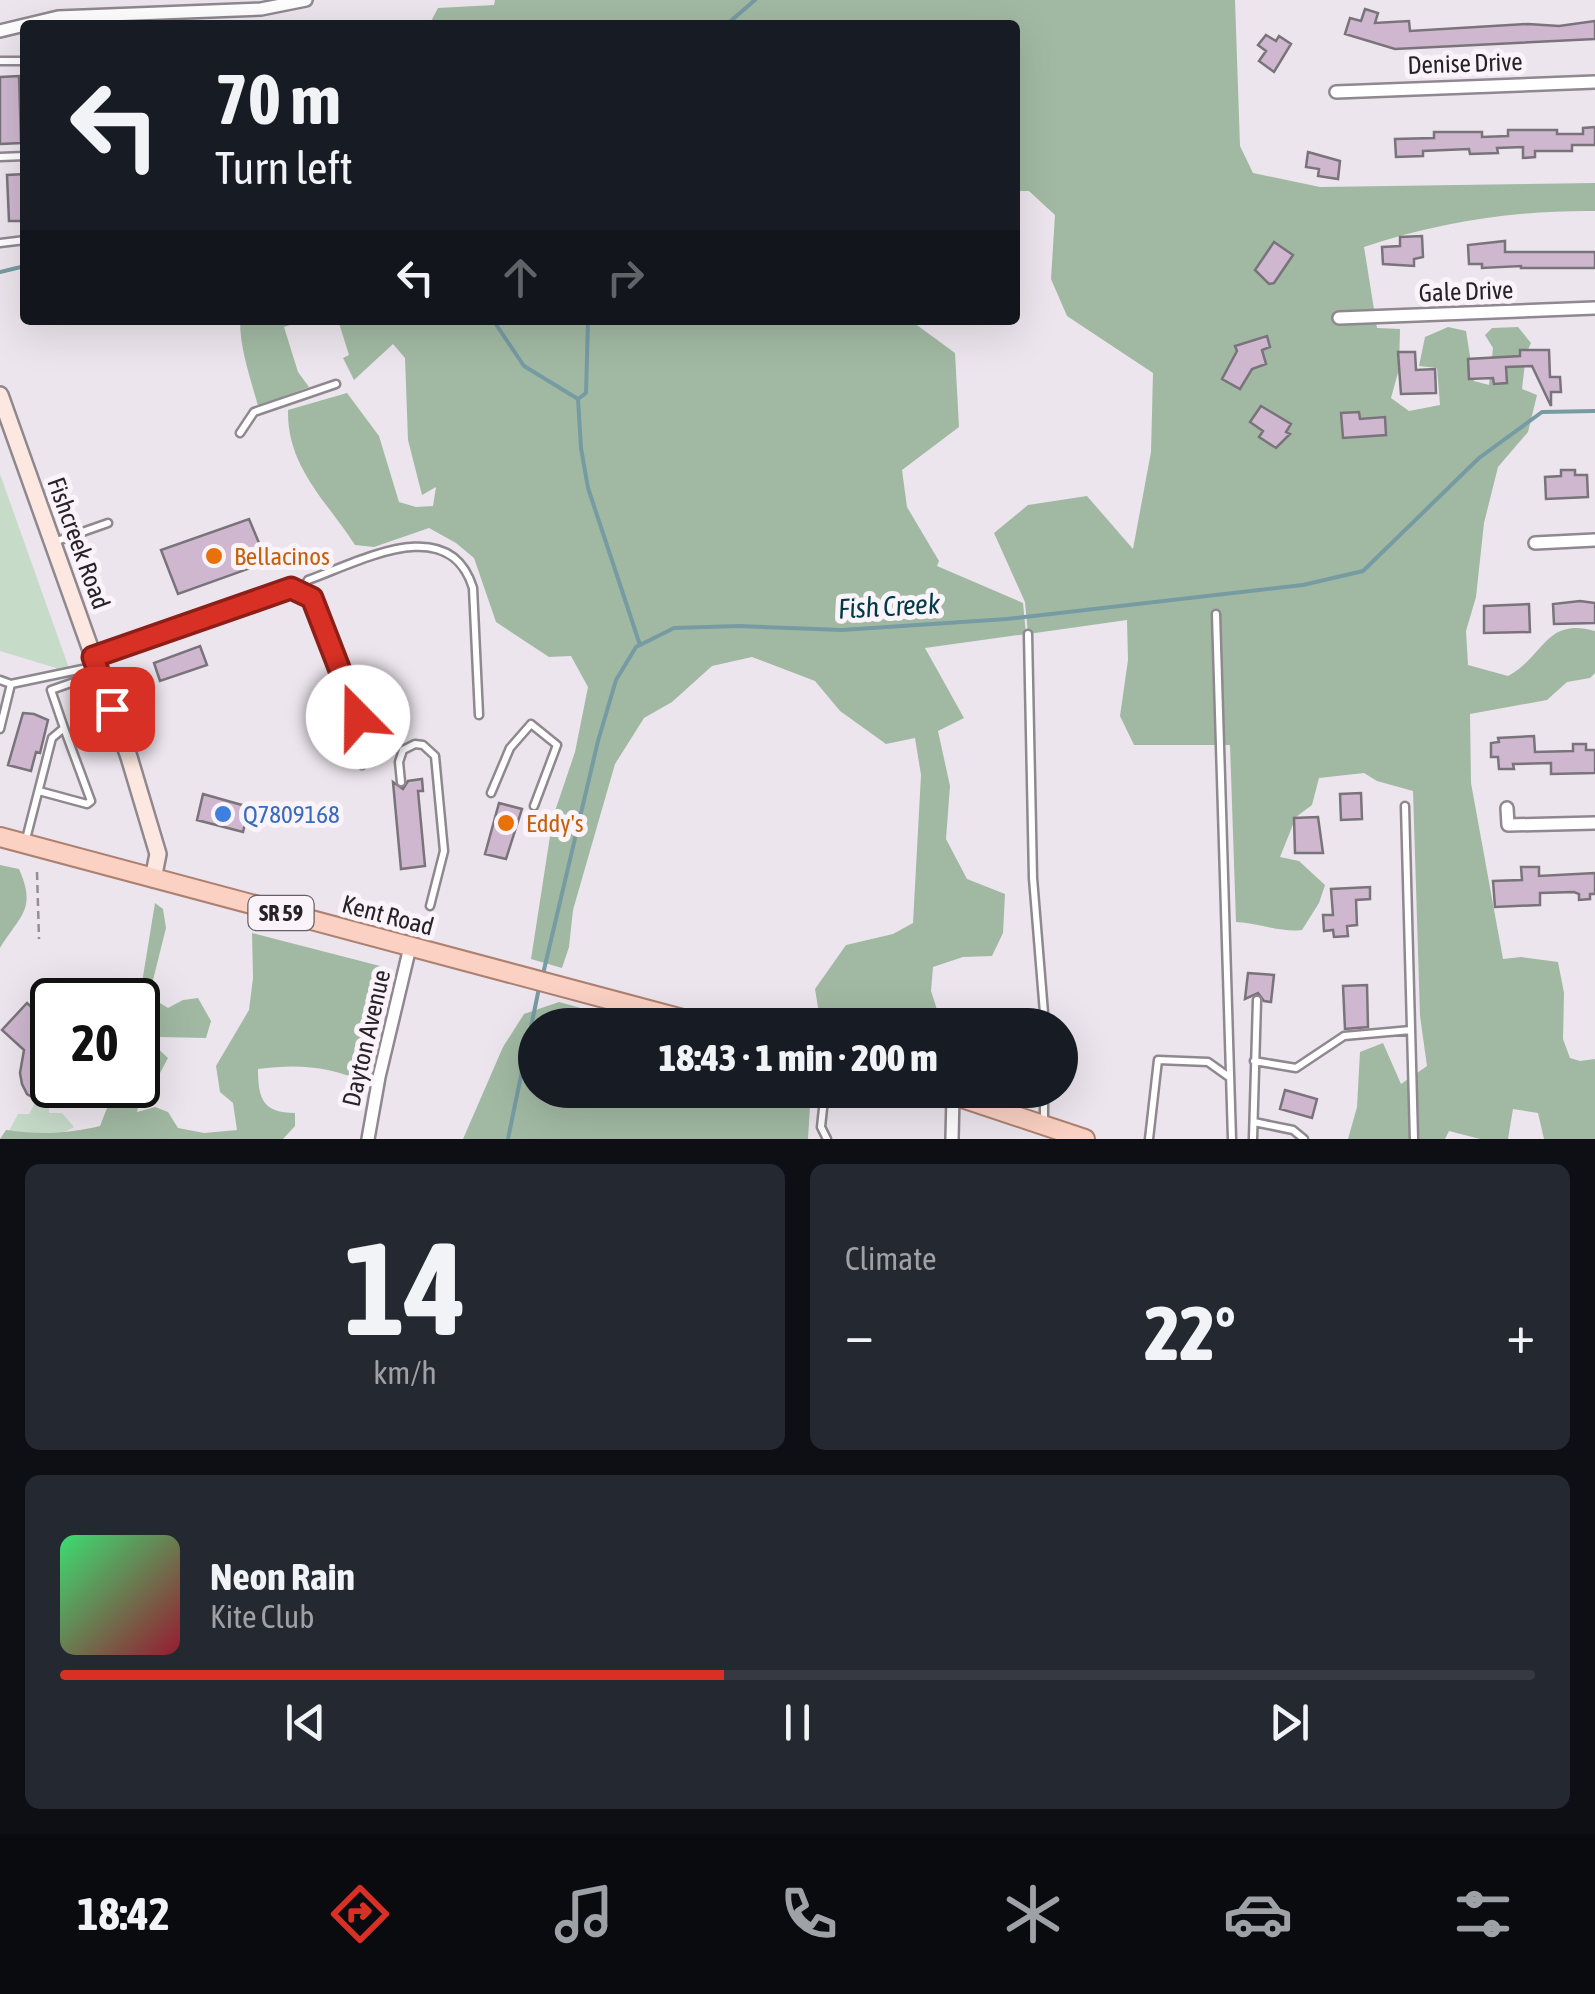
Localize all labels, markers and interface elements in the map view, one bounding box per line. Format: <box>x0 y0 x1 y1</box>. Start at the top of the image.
street label: Denise Drive <box>1407 47 1523 79</box>
text: 70 m <box>215 59 341 139</box>
icon: left <box>50 60 180 190</box>
text: Turn left <box>215 142 353 194</box>
icon: left <box>388 250 443 305</box>
icon: ahead <box>493 250 548 305</box>
icon: right <box>598 250 653 305</box>
street label: Gale Drive <box>1418 275 1514 307</box>
street label: Fishcreek Road <box>42 473 116 613</box>
place label: Bellacinos <box>234 542 330 570</box>
marker: Bellacinos <box>203 545 225 567</box>
water label: Fish Creek <box>837 587 942 625</box>
position arrow <box>306 665 410 769</box>
pin <box>70 667 155 752</box>
icon: arrive <box>85 682 140 737</box>
place label: Q7809168 <box>243 800 340 828</box>
marker: Q7809168 <box>212 803 234 825</box>
place label: Eddy's <box>526 809 584 837</box>
marker: Eddy's <box>495 812 517 834</box>
street label: Kent Road <box>339 889 437 941</box>
road number: SR 59 <box>248 896 314 930</box>
street label: Dayton Avenue <box>337 967 395 1109</box>
speed limit sign: 20 <box>30 978 160 1108</box>
text: 18:43 · 1 min · 200 m <box>658 1036 938 1079</box>
text: 14 <box>344 1214 466 1363</box>
text: Climate <box>845 1240 937 1277</box>
text: 22° <box>1144 1290 1236 1376</box>
text: − <box>845 1302 874 1365</box>
text: + <box>1506 1302 1535 1365</box>
text: km/h <box>373 1354 437 1391</box>
text: Neon Rain <box>210 1555 355 1598</box>
text: Kite Club <box>210 1598 314 1635</box>
icon: previous <box>278 1695 333 1750</box>
icon: pause <box>770 1695 825 1750</box>
icon: next <box>1262 1695 1317 1750</box>
icon: directions <box>325 1879 395 1949</box>
icon: music <box>549 1879 619 1949</box>
icon: phone <box>774 1879 844 1949</box>
icon: climate <box>998 1879 1068 1949</box>
icon: car <box>1223 1879 1293 1949</box>
icon: filters <box>1448 1879 1518 1949</box>
text: 18:42 <box>77 1888 170 1940</box>

